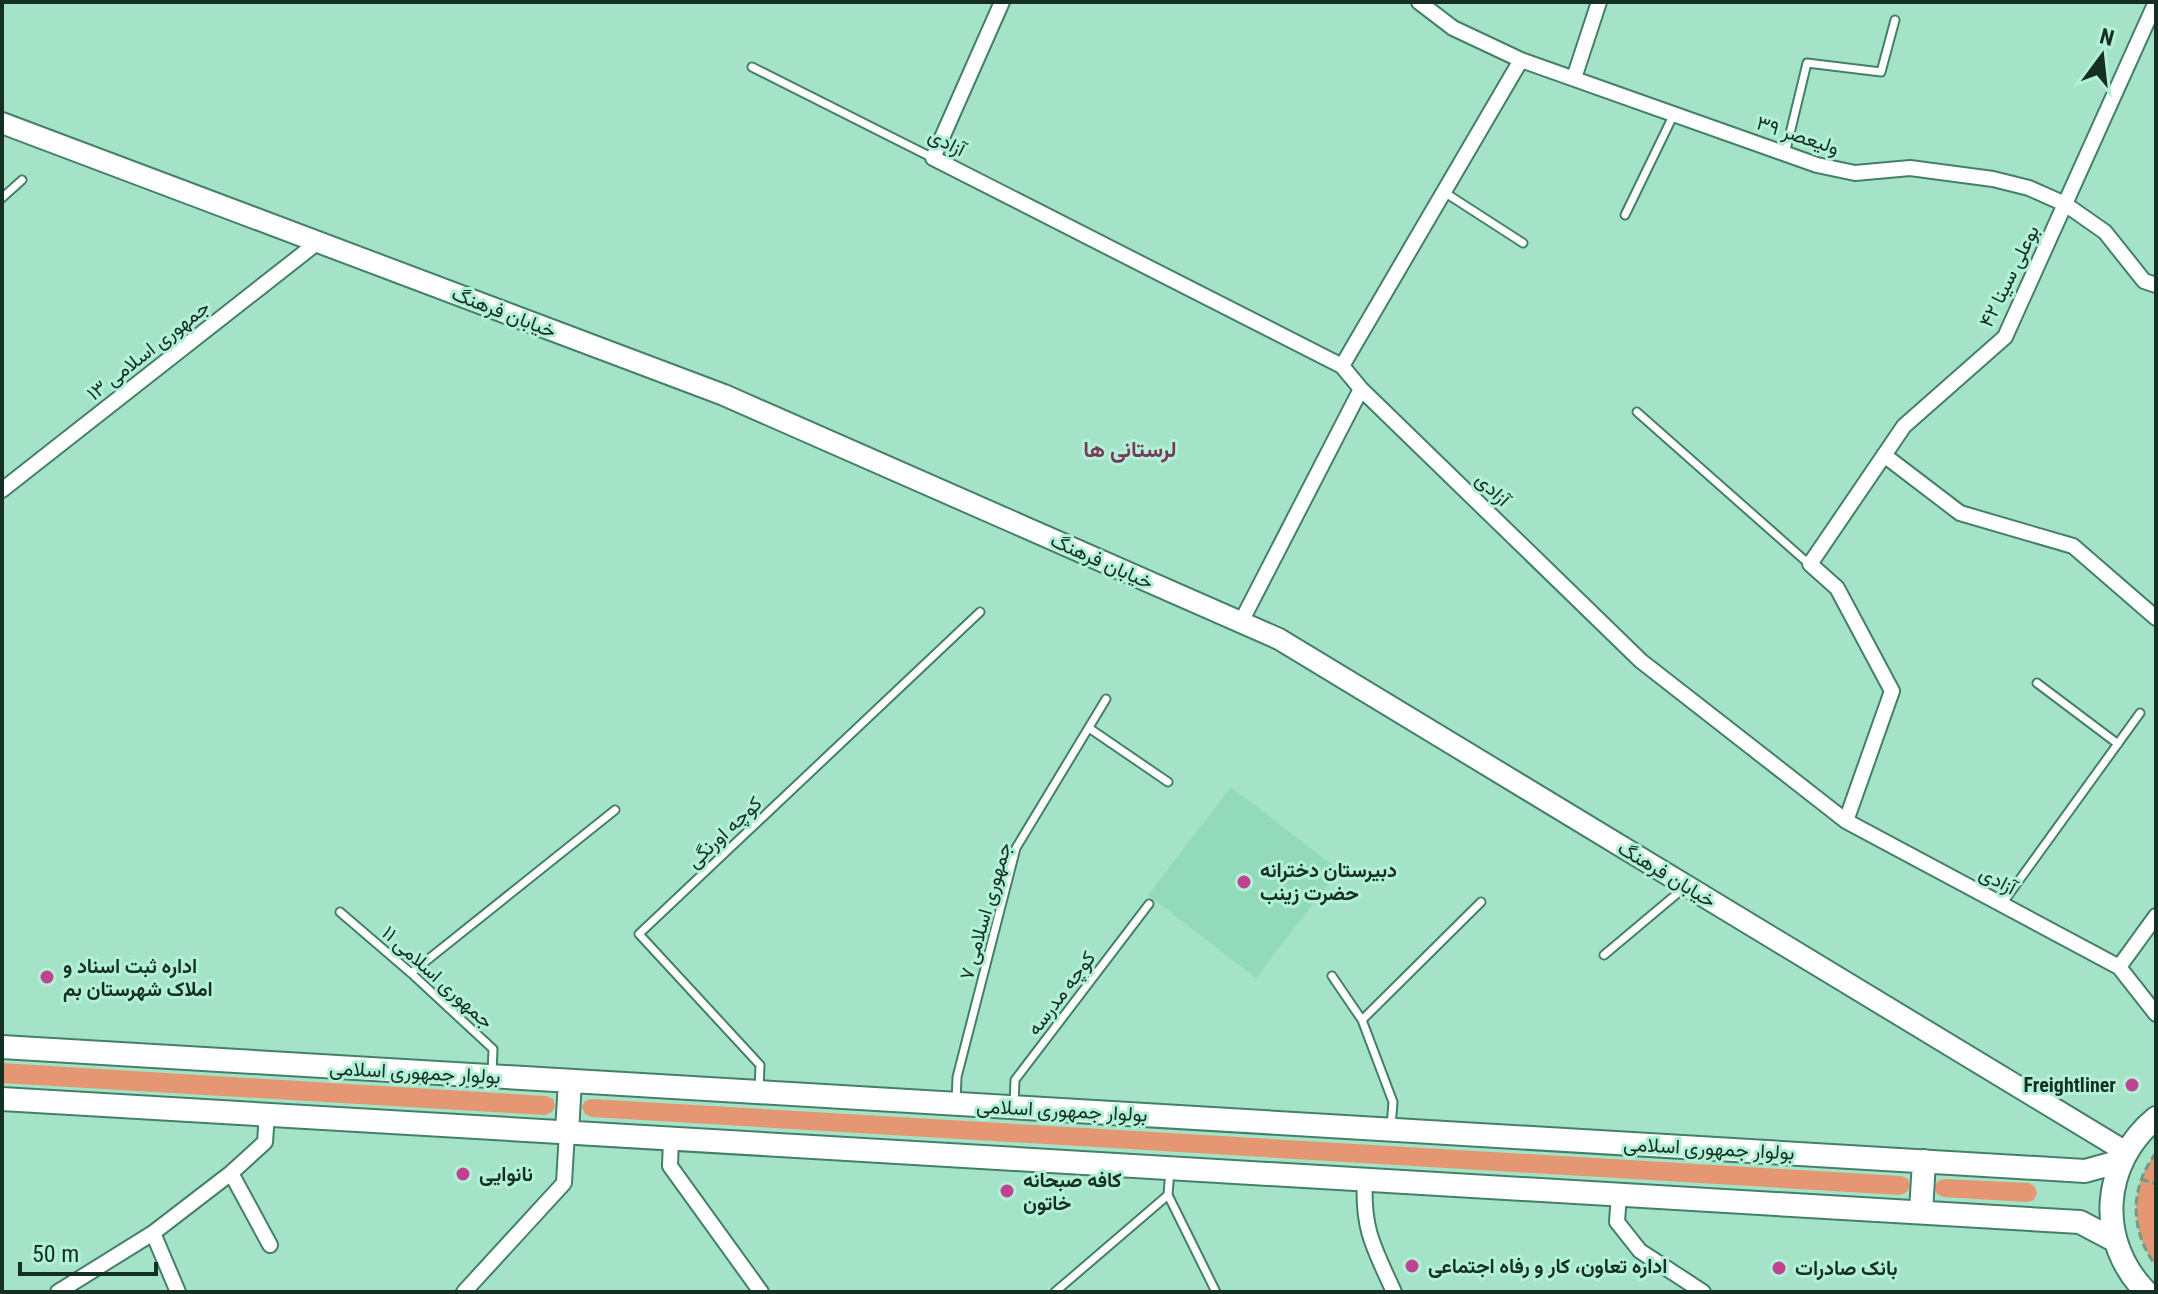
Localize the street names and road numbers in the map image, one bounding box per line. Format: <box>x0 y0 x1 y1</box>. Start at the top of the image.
street label: ولیعصر ۳۹ <box>1753 110 1842 161</box>
street label: آزادی <box>924 123 971 163</box>
street label: بوعلی سینا ۴۲ <box>1974 221 2045 331</box>
street label: خیابان فرهنگ <box>448 281 560 344</box>
street label: جمهوری اسلامی ۱۳ <box>82 295 215 406</box>
street label: آزادی <box>1470 467 1516 513</box>
street label: خیابان فرهنگ <box>1047 528 1157 595</box>
street label: کوچه اورنگی <box>681 791 768 874</box>
street label: خیابان فرهنگ <box>1613 835 1720 913</box>
street label: جمهوری اسلامی ۷ <box>954 839 1017 983</box>
street label: آزادی <box>1975 860 2022 901</box>
street label: جمهوری اسلامی ۱۱ <box>377 921 499 1034</box>
street label: کوچه مدرسه <box>1022 946 1102 1041</box>
street label: بولوار جمهوری اسلامی <box>329 1056 501 1089</box>
street label: بولوار جمهوری اسلامی <box>976 1094 1148 1127</box>
street label: بولوار جمهوری اسلامی <box>1623 1132 1795 1165</box>

